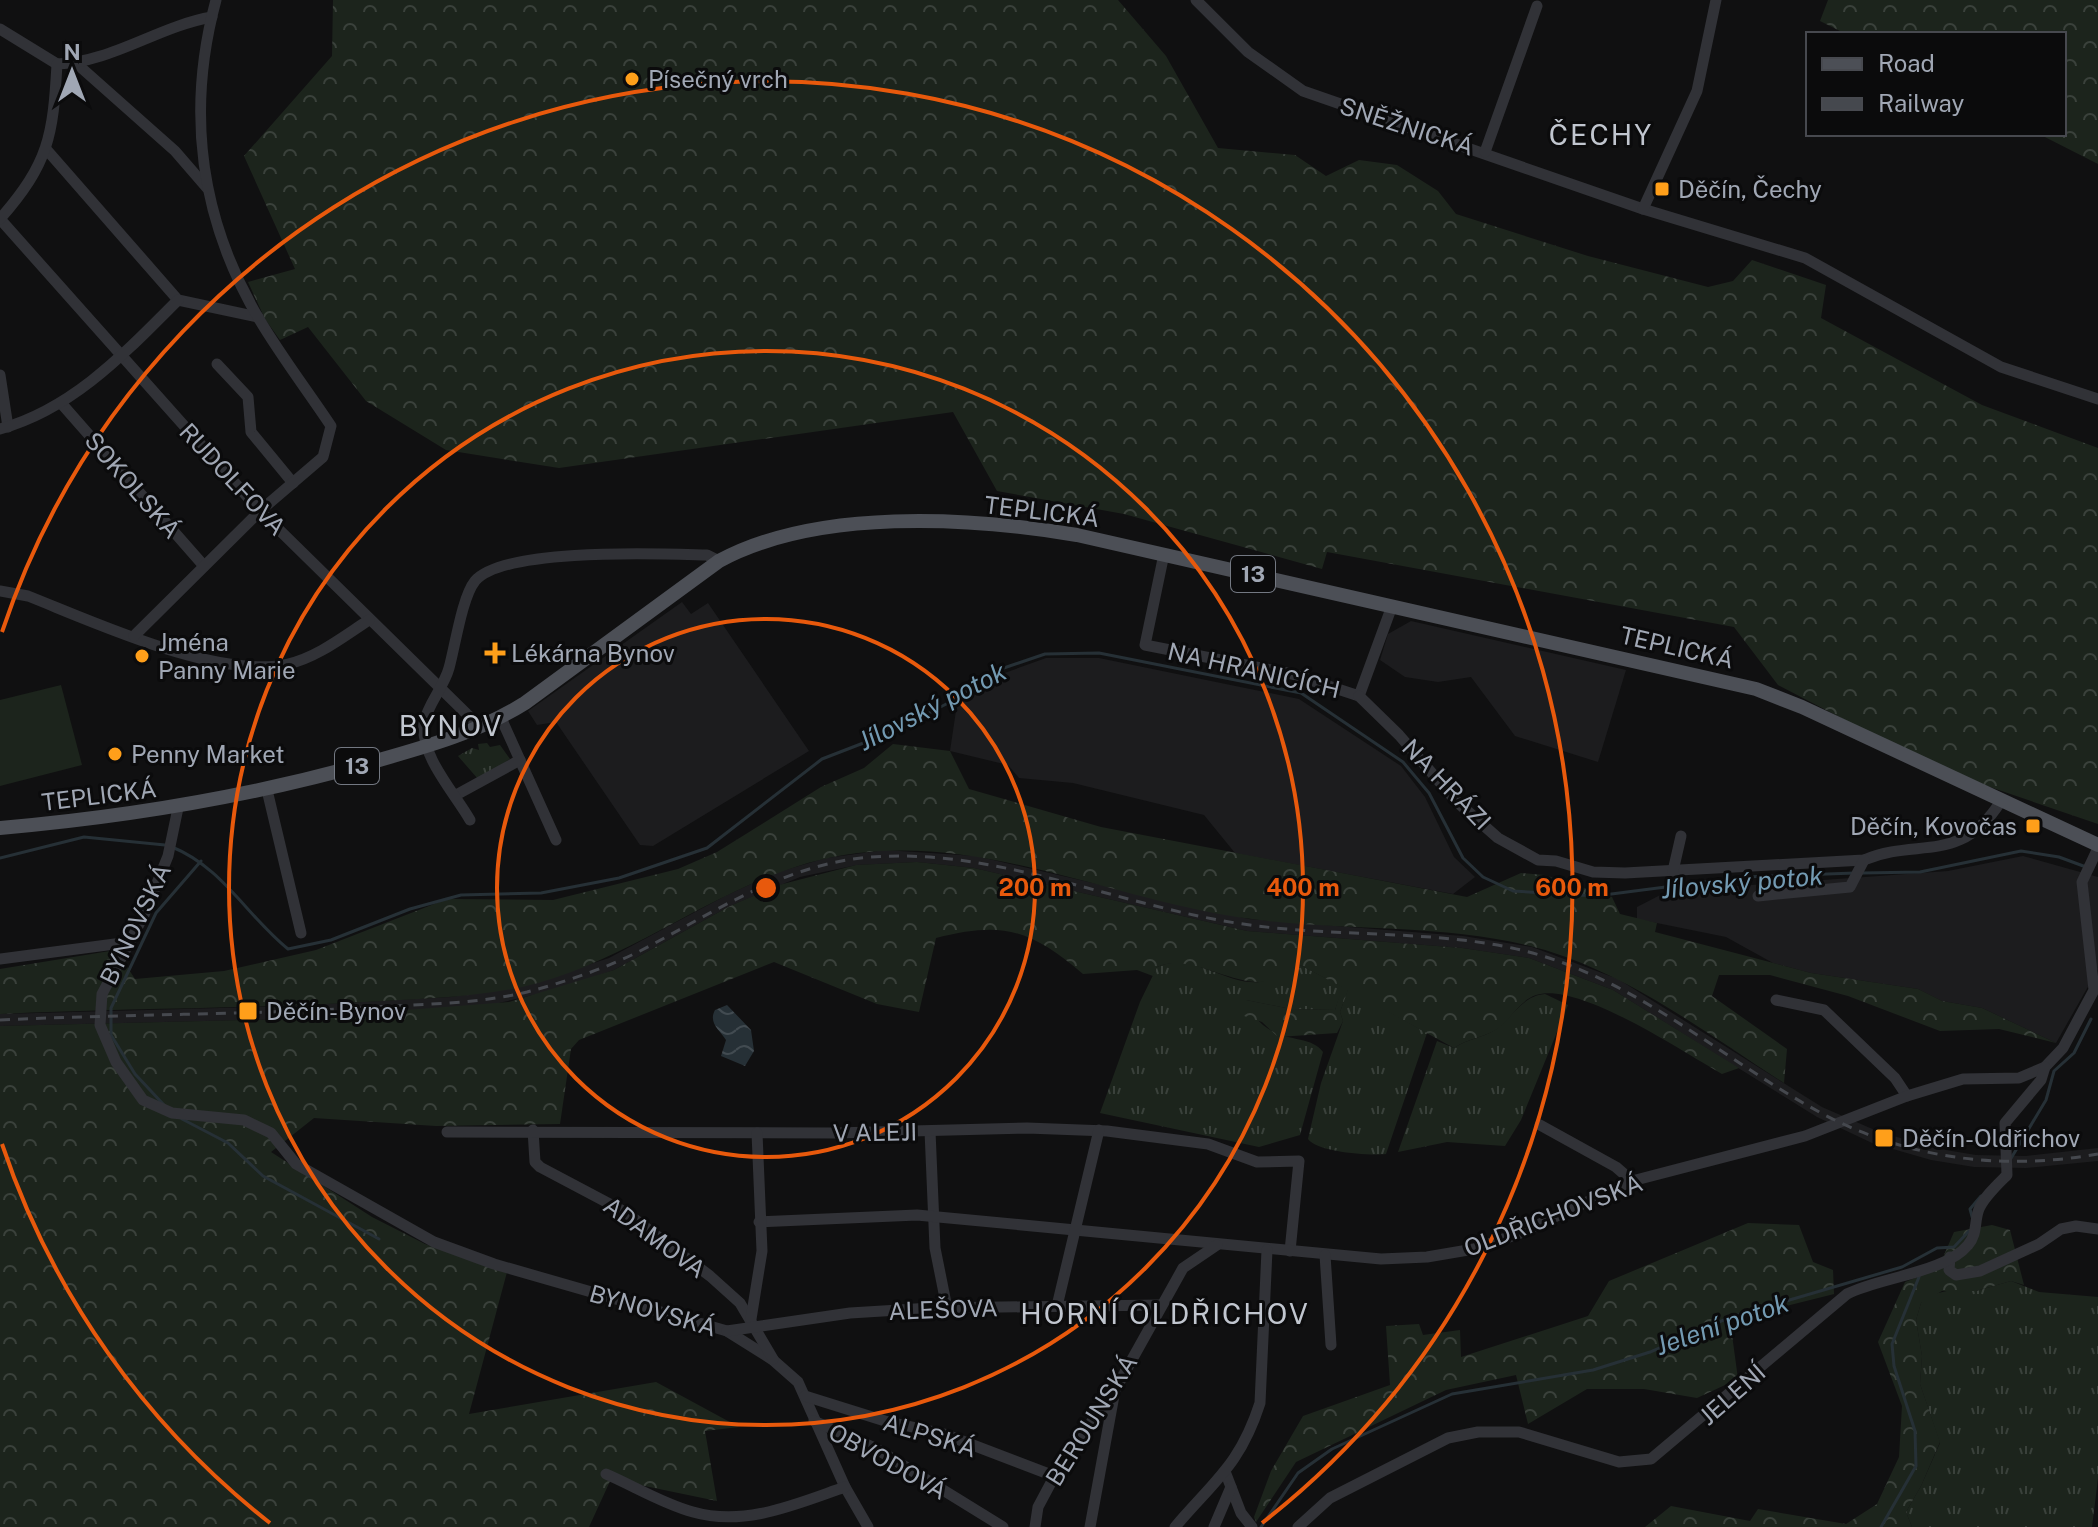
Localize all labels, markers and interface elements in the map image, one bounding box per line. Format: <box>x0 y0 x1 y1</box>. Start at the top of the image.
north arrow <box>32 32 112 112</box>
legend <box>1806 32 2066 136</box>
text: N <box>63 39 81 65</box>
text: Road <box>1878 49 1935 77</box>
place label: Písečný vrch <box>648 65 788 93</box>
marker: Písečný vrch <box>623 70 641 88</box>
text: Railway <box>1878 89 1964 117</box>
street label: SNĚŽNICKÁ <box>1336 91 1478 161</box>
district label: ČECHY <box>1549 118 1653 151</box>
place label: Děčín, Čechy <box>1678 175 1822 203</box>
marker: Děčín, Čechy <box>1653 180 1671 198</box>
street label: RUDOLFOVA <box>174 417 292 541</box>
street label: SOKOLSKÁ <box>79 426 187 544</box>
street label: TEPLICKÁ <box>983 490 1101 532</box>
road number: 13 <box>1231 556 1275 592</box>
street label: TEPLICKÁ <box>1618 620 1736 674</box>
place label: Jména Panny Marie <box>158 628 296 684</box>
street label: NA HRANICÍCH <box>1165 637 1343 703</box>
place label: Lékárna Bynov <box>511 639 675 667</box>
marker: Lékárna Bynov <box>486 644 504 662</box>
marker: Jména Panny Marie <box>133 647 151 665</box>
water label: Jílovský potok <box>853 655 1011 757</box>
district label: BYNOV <box>399 709 503 742</box>
street label: NA HRÁZI <box>1397 733 1497 835</box>
place label: Penny Market <box>131 740 285 768</box>
marker: Penny Market <box>106 745 124 763</box>
road number: 13 <box>335 748 379 784</box>
street label: TEPLICKÁ <box>40 774 158 816</box>
place label: Děčín, Kovočas <box>1850 812 2017 840</box>
marker: Děčín, Kovočas <box>2024 817 2042 835</box>
street label: BYNOVSKÁ <box>94 859 176 989</box>
water label: Jílovský potok <box>1660 859 1824 905</box>
text: 200 m <box>998 873 1072 901</box>
text: 400 m <box>1266 873 1340 901</box>
text: 600 m <box>1535 873 1609 901</box>
centre of rings <box>752 874 780 902</box>
place label: Děčín-Bynov <box>266 997 406 1025</box>
marker: Děčín-Bynov <box>237 1000 259 1022</box>
street label: V ALEJI <box>833 1117 917 1147</box>
place label: Děčín-Oldřichov <box>1902 1124 2080 1152</box>
marker: Děčín-Oldřichov <box>1873 1127 1895 1149</box>
street label: OLDŘICHOVSKÁ <box>1460 1168 1646 1262</box>
street label: ADAMOVA <box>599 1191 711 1283</box>
street label: BYNOVSKÁ <box>586 1279 720 1341</box>
water label: Jelení potok <box>1651 1287 1793 1361</box>
street label: ALEŠOVA <box>888 1293 998 1325</box>
district label: HORNÍ OLDŘICHOV <box>1020 1297 1310 1330</box>
street label: BEROUNSKÁ <box>1040 1349 1142 1491</box>
street label: JELENÍ <box>1693 1357 1772 1430</box>
street label: ALPSKÁ <box>880 1408 980 1462</box>
street label: OBVODOVÁ <box>824 1417 952 1505</box>

